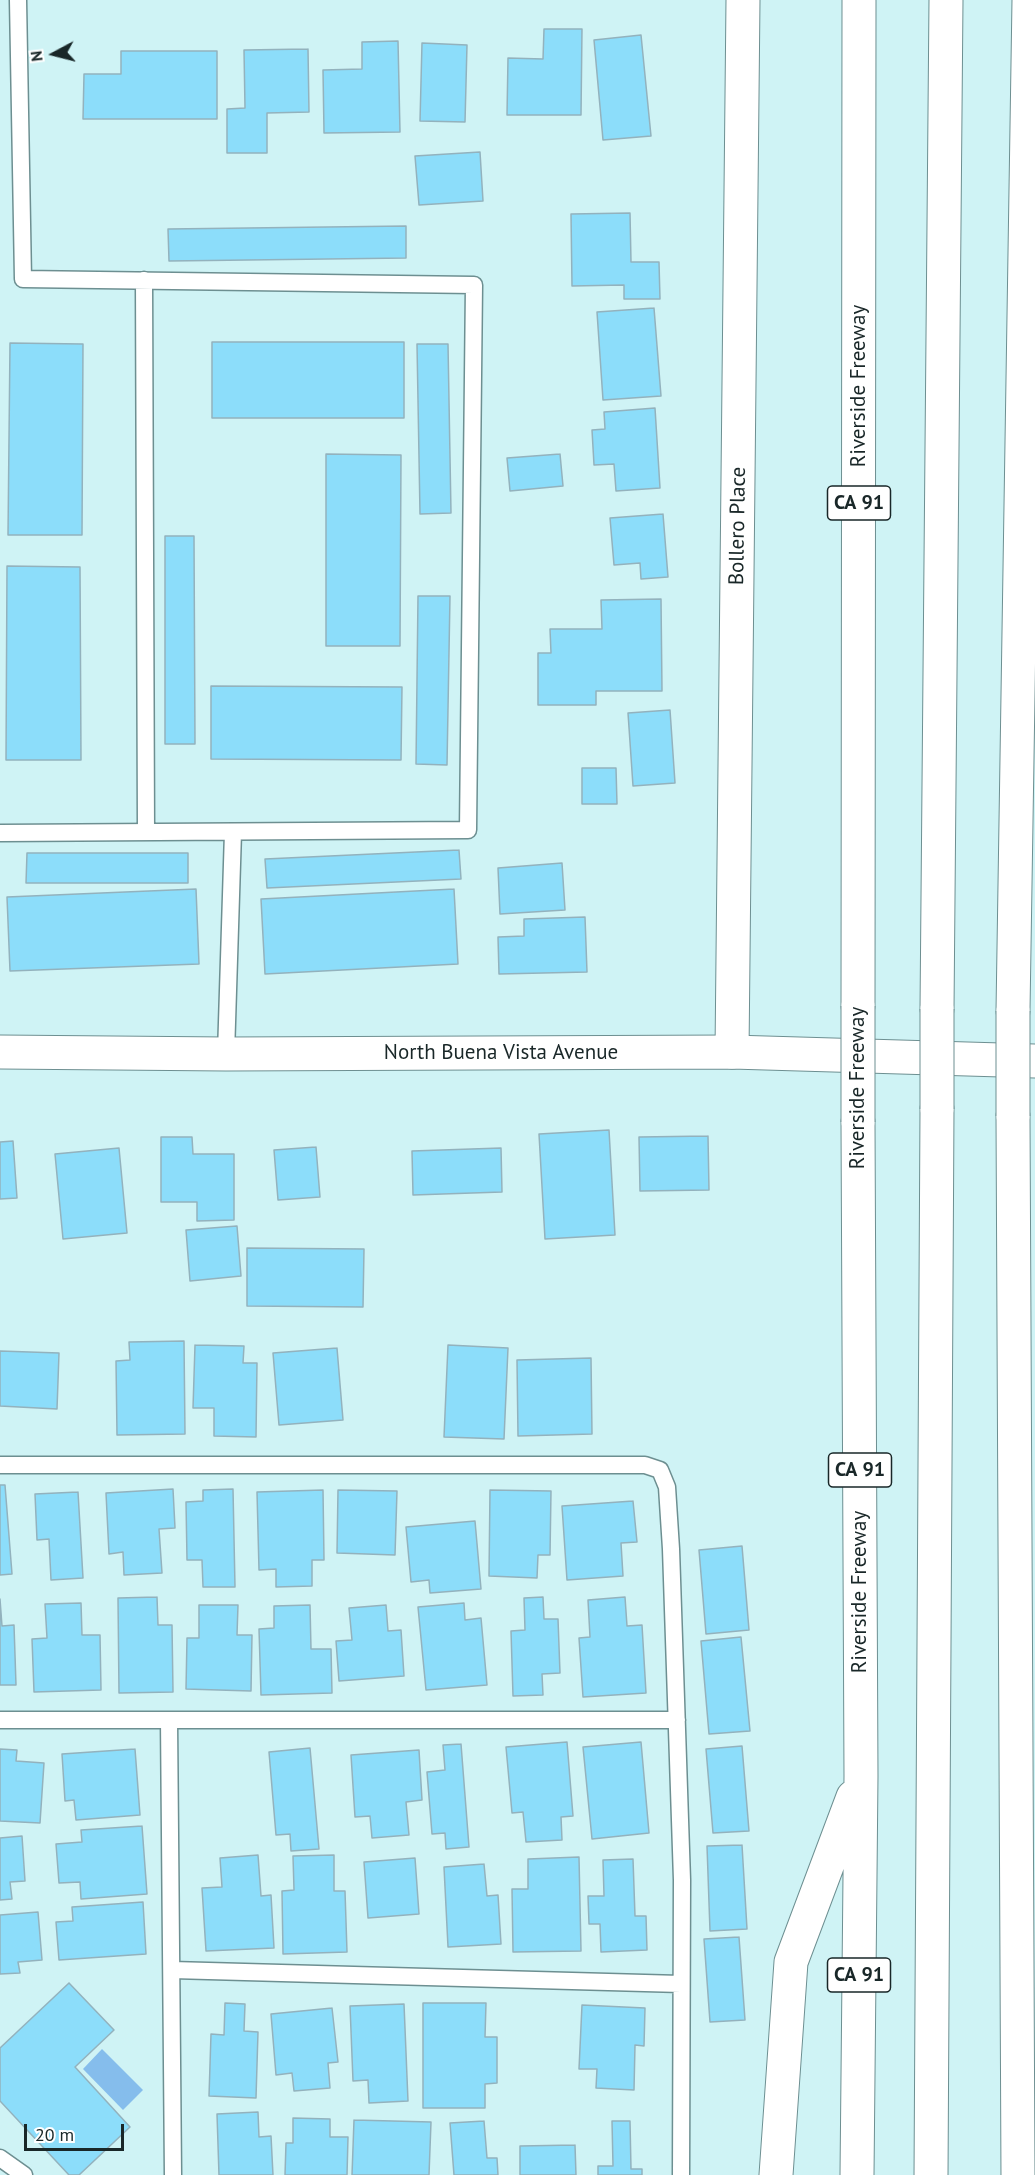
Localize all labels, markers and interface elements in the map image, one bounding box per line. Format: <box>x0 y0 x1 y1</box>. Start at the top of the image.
north arrow <box>24 24 84 84</box>
text: N <box>26 50 47 63</box>
street label: Riverside Freeway <box>846 305 872 467</box>
street label: Bollero Place <box>724 467 752 585</box>
road number: CA 91 <box>828 486 890 520</box>
street label: Riverside Freeway <box>845 1007 871 1169</box>
street label: North Buena Vista Avenue <box>384 1040 618 1066</box>
road number: CA 91 <box>828 1453 892 1487</box>
street label: Riverside Freeway <box>847 1511 873 1673</box>
road number: CA 91 <box>828 1958 890 1992</box>
scale bar <box>27 2112 128 2150</box>
text: 20 m <box>35 2123 74 2146</box>

